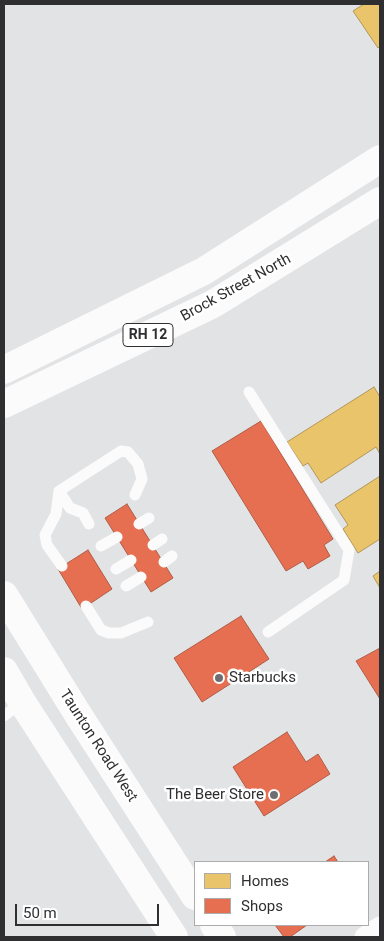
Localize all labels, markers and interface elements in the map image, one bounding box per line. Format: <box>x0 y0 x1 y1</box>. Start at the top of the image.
street label: Brock Street North <box>178 250 294 326</box>
road number: RH 12 <box>123 324 173 346</box>
place label: Starbucks <box>229 669 296 687</box>
marker: Starbucks <box>213 672 225 684</box>
street label: Taunton Road West <box>55 687 141 805</box>
place label: The Beer Store <box>166 786 264 804</box>
marker: The Beer Store <box>268 789 280 801</box>
legend <box>194 861 369 926</box>
text: Homes <box>241 872 289 890</box>
scale bar <box>18 894 161 926</box>
text: Shops <box>241 897 283 915</box>
text: 50 m <box>23 904 57 922</box>

